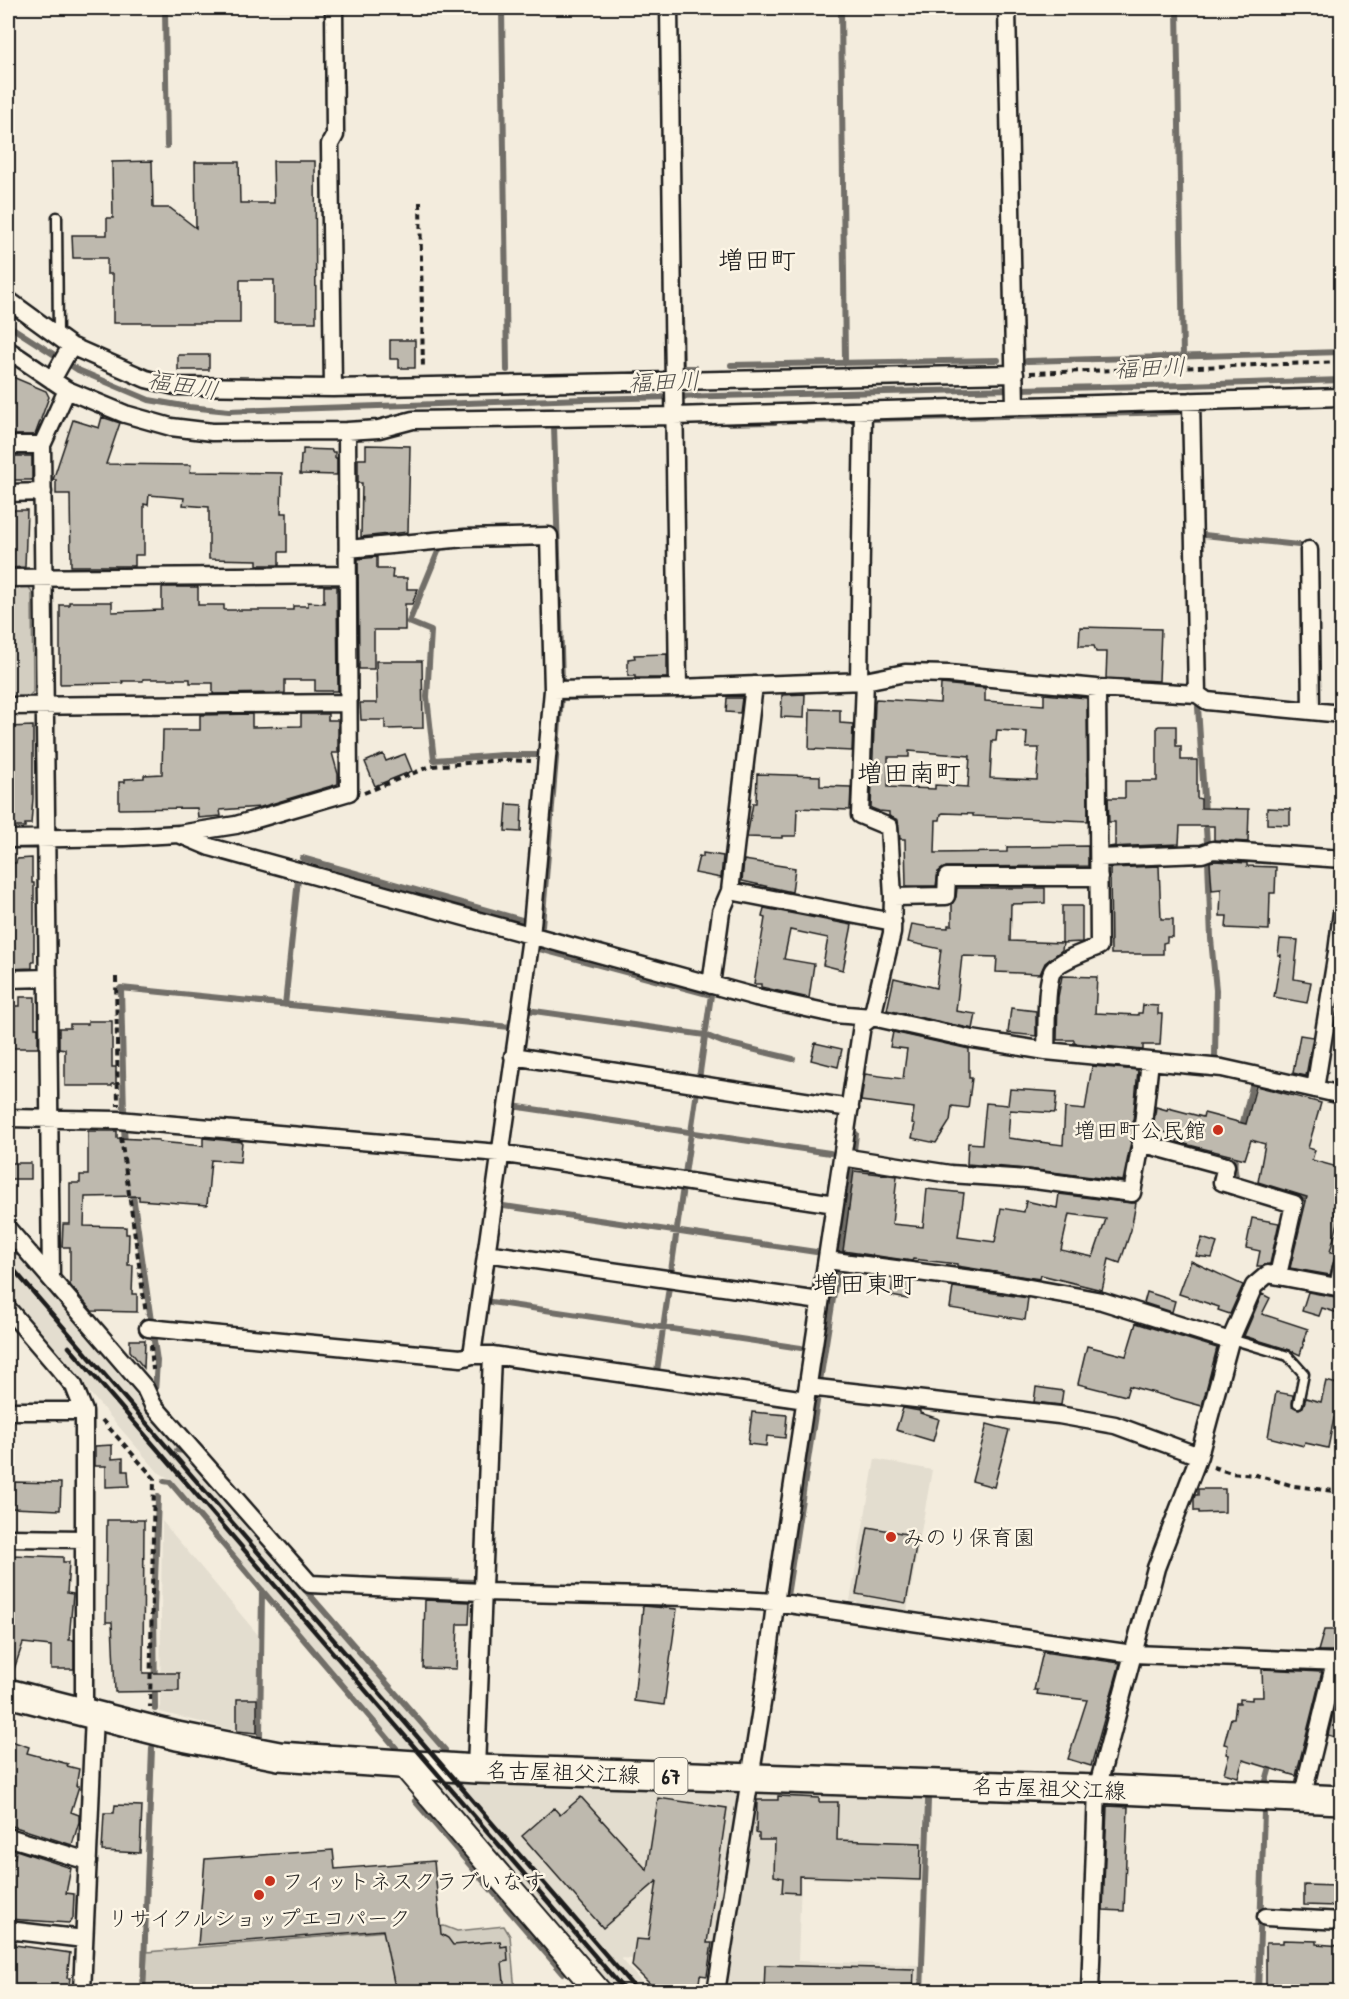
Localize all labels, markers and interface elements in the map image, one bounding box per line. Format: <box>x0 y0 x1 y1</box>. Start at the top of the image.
district label: 増田町 <box>718 242 796 277</box>
water label: 福田川 <box>1113 350 1187 384</box>
water label: 福田川 <box>145 362 221 406</box>
water label: 福田川 <box>627 364 701 398</box>
district label: 増田南町 <box>857 755 961 790</box>
place label: 増田町公民館 <box>1074 1115 1206 1145</box>
marker: 増田町公民館 <box>1211 1123 1225 1137</box>
district label: 増田東町 <box>813 1266 917 1301</box>
place label: みのり保育園 <box>903 1522 1035 1552</box>
marker: みのり保育園 <box>884 1530 898 1544</box>
street label: 名古屋祖父江線 <box>486 1754 640 1790</box>
road number: 67 <box>654 1758 688 1794</box>
street label: 名古屋祖父江線 <box>972 1770 1126 1806</box>
place label: フィットネスクラブいなす <box>282 1866 546 1896</box>
marker: フィットネスクラブいなす <box>263 1874 277 1888</box>
marker: リサイクルショップエコパーク <box>252 1888 266 1902</box>
place label: リサイクルショップエコパーク <box>107 1903 411 1933</box>

